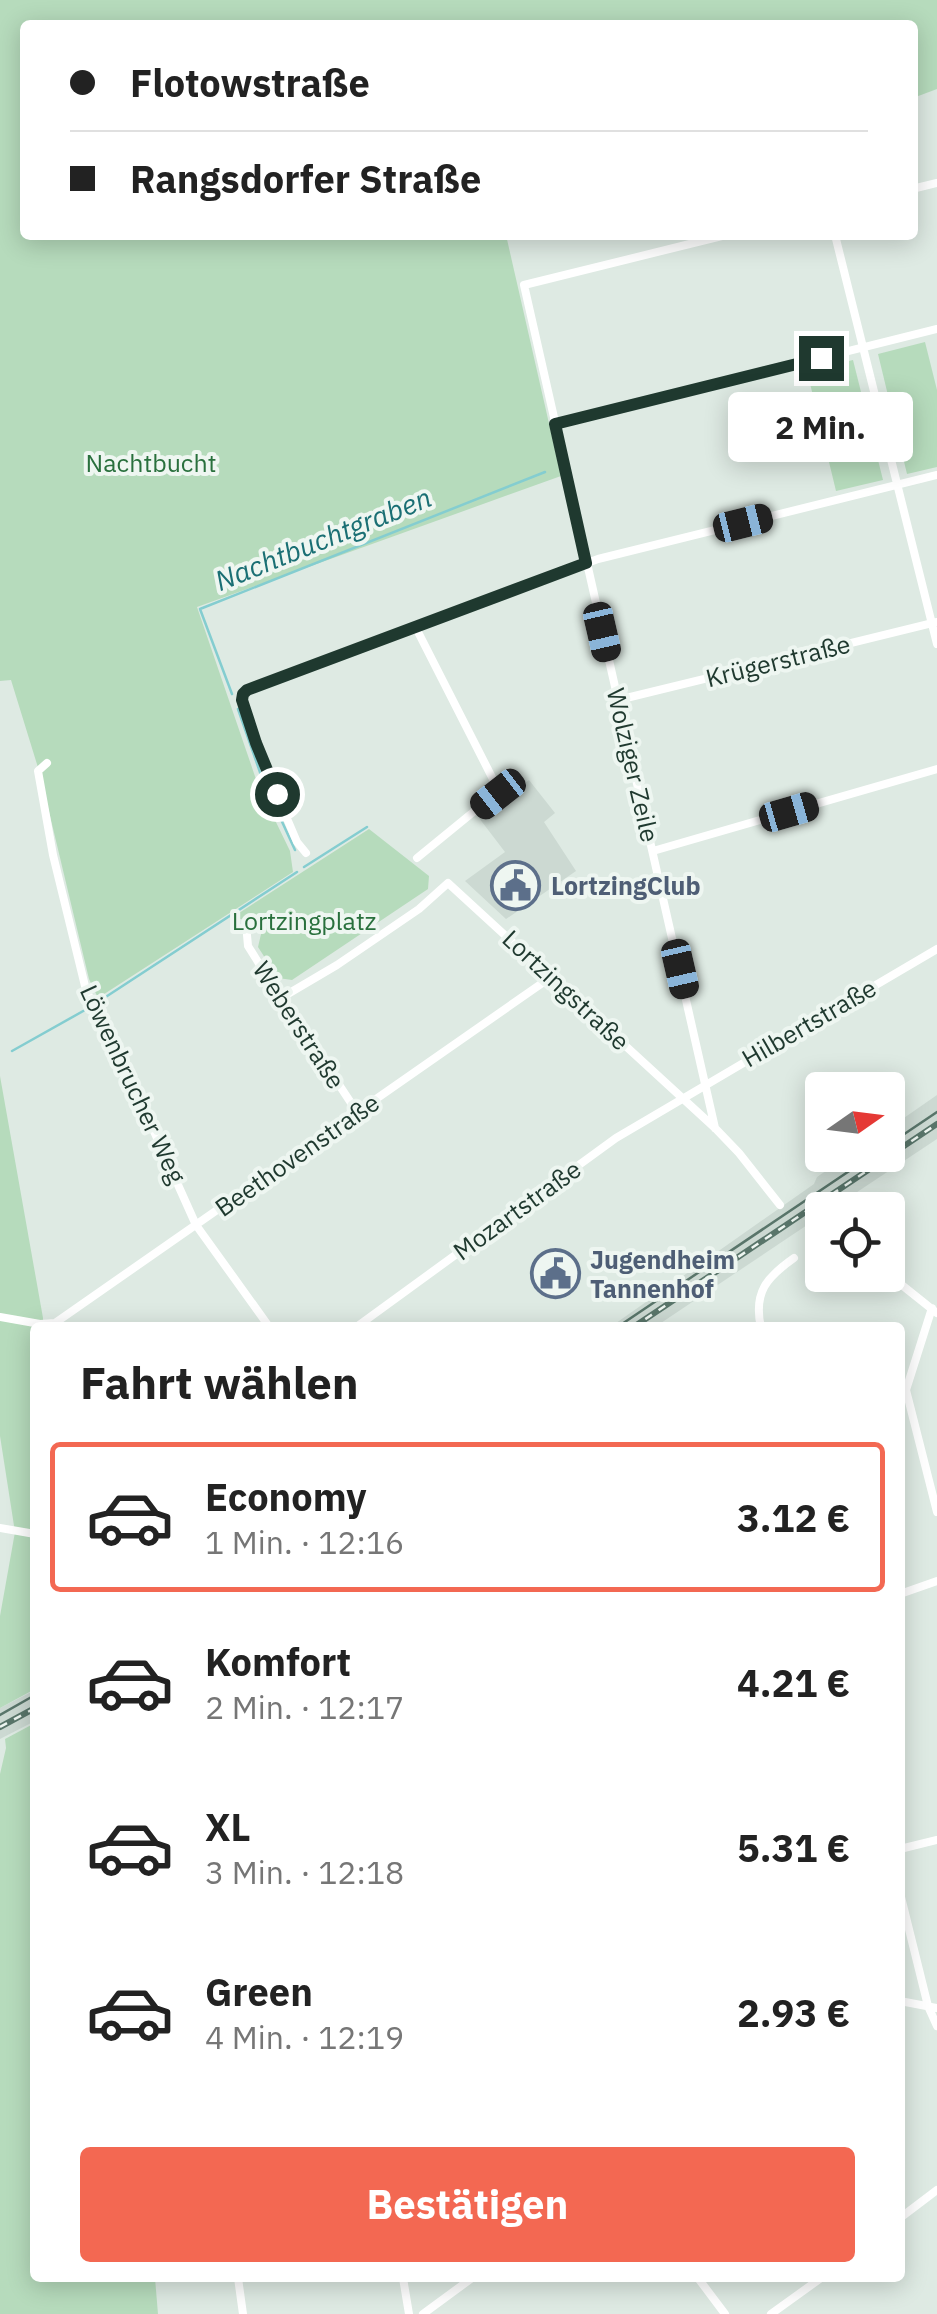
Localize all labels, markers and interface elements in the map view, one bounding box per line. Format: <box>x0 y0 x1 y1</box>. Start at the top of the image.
text: Flotowstraße <box>130 58 370 107</box>
text: Rangsdorfer Straße <box>130 154 481 203</box>
route end <box>799 336 844 381</box>
callout: 2 Min. <box>728 393 914 463</box>
text: 2 Min. <box>775 406 866 448</box>
park label: Nachtbucht <box>86 446 216 479</box>
water label: Nachtbuchtgraben <box>209 478 437 599</box>
car <box>710 501 776 545</box>
car <box>581 599 623 665</box>
street label: Krügerstraße <box>702 627 854 694</box>
street label: Wolziger Zeile <box>600 685 667 845</box>
car <box>465 764 531 824</box>
route start <box>255 772 300 817</box>
car <box>756 789 822 835</box>
public building icon: LortzingClub <box>490 860 542 912</box>
place label: LortzingClub <box>551 869 701 902</box>
park label: Lortzingplatz <box>232 904 376 937</box>
street label: Lortzingstraße <box>496 922 637 1057</box>
car <box>659 936 701 1002</box>
street label: Weberstraße <box>246 955 353 1095</box>
street label: Hilbertstraße <box>736 971 882 1074</box>
street label: Löwenbrucher Weg <box>73 979 194 1188</box>
north arrow <box>805 1072 905 1172</box>
map controls <box>805 1072 905 1292</box>
street label: Beethovenstraße <box>208 1086 385 1224</box>
street label: Mozartstraße <box>446 1152 587 1267</box>
button: locate <box>805 1192 905 1292</box>
place label: Jugendheim Tannenhof <box>590 1243 735 1305</box>
public building icon: Jugendheim Tannenhof <box>529 1248 581 1300</box>
text: Fahrt wählen <box>80 1353 359 1411</box>
icon: car <box>85 1472 175 1562</box>
text: Economy <box>205 1472 367 1521</box>
text: 3.12 € <box>737 1493 850 1542</box>
text: 1 Min. · 12:16 <box>205 1521 404 1563</box>
icon: car <box>85 1637 175 1727</box>
text: Komfort <box>205 1637 351 1686</box>
text: 4.21 € <box>737 1658 850 1707</box>
text: 2 Min. · 12:17 <box>205 1686 404 1728</box>
icon: car <box>85 1802 175 1892</box>
text: XL <box>205 1802 251 1851</box>
text: 5.31 € <box>737 1823 850 1872</box>
text: 3 Min. · 12:18 <box>205 1851 404 1893</box>
icon: car <box>85 1967 175 2057</box>
text: Green <box>205 1967 313 2016</box>
text: 2.93 € <box>737 1988 850 2037</box>
text: 4 Min. · 12:19 <box>205 2016 404 2058</box>
button: Bestätigen <box>80 2147 855 2262</box>

